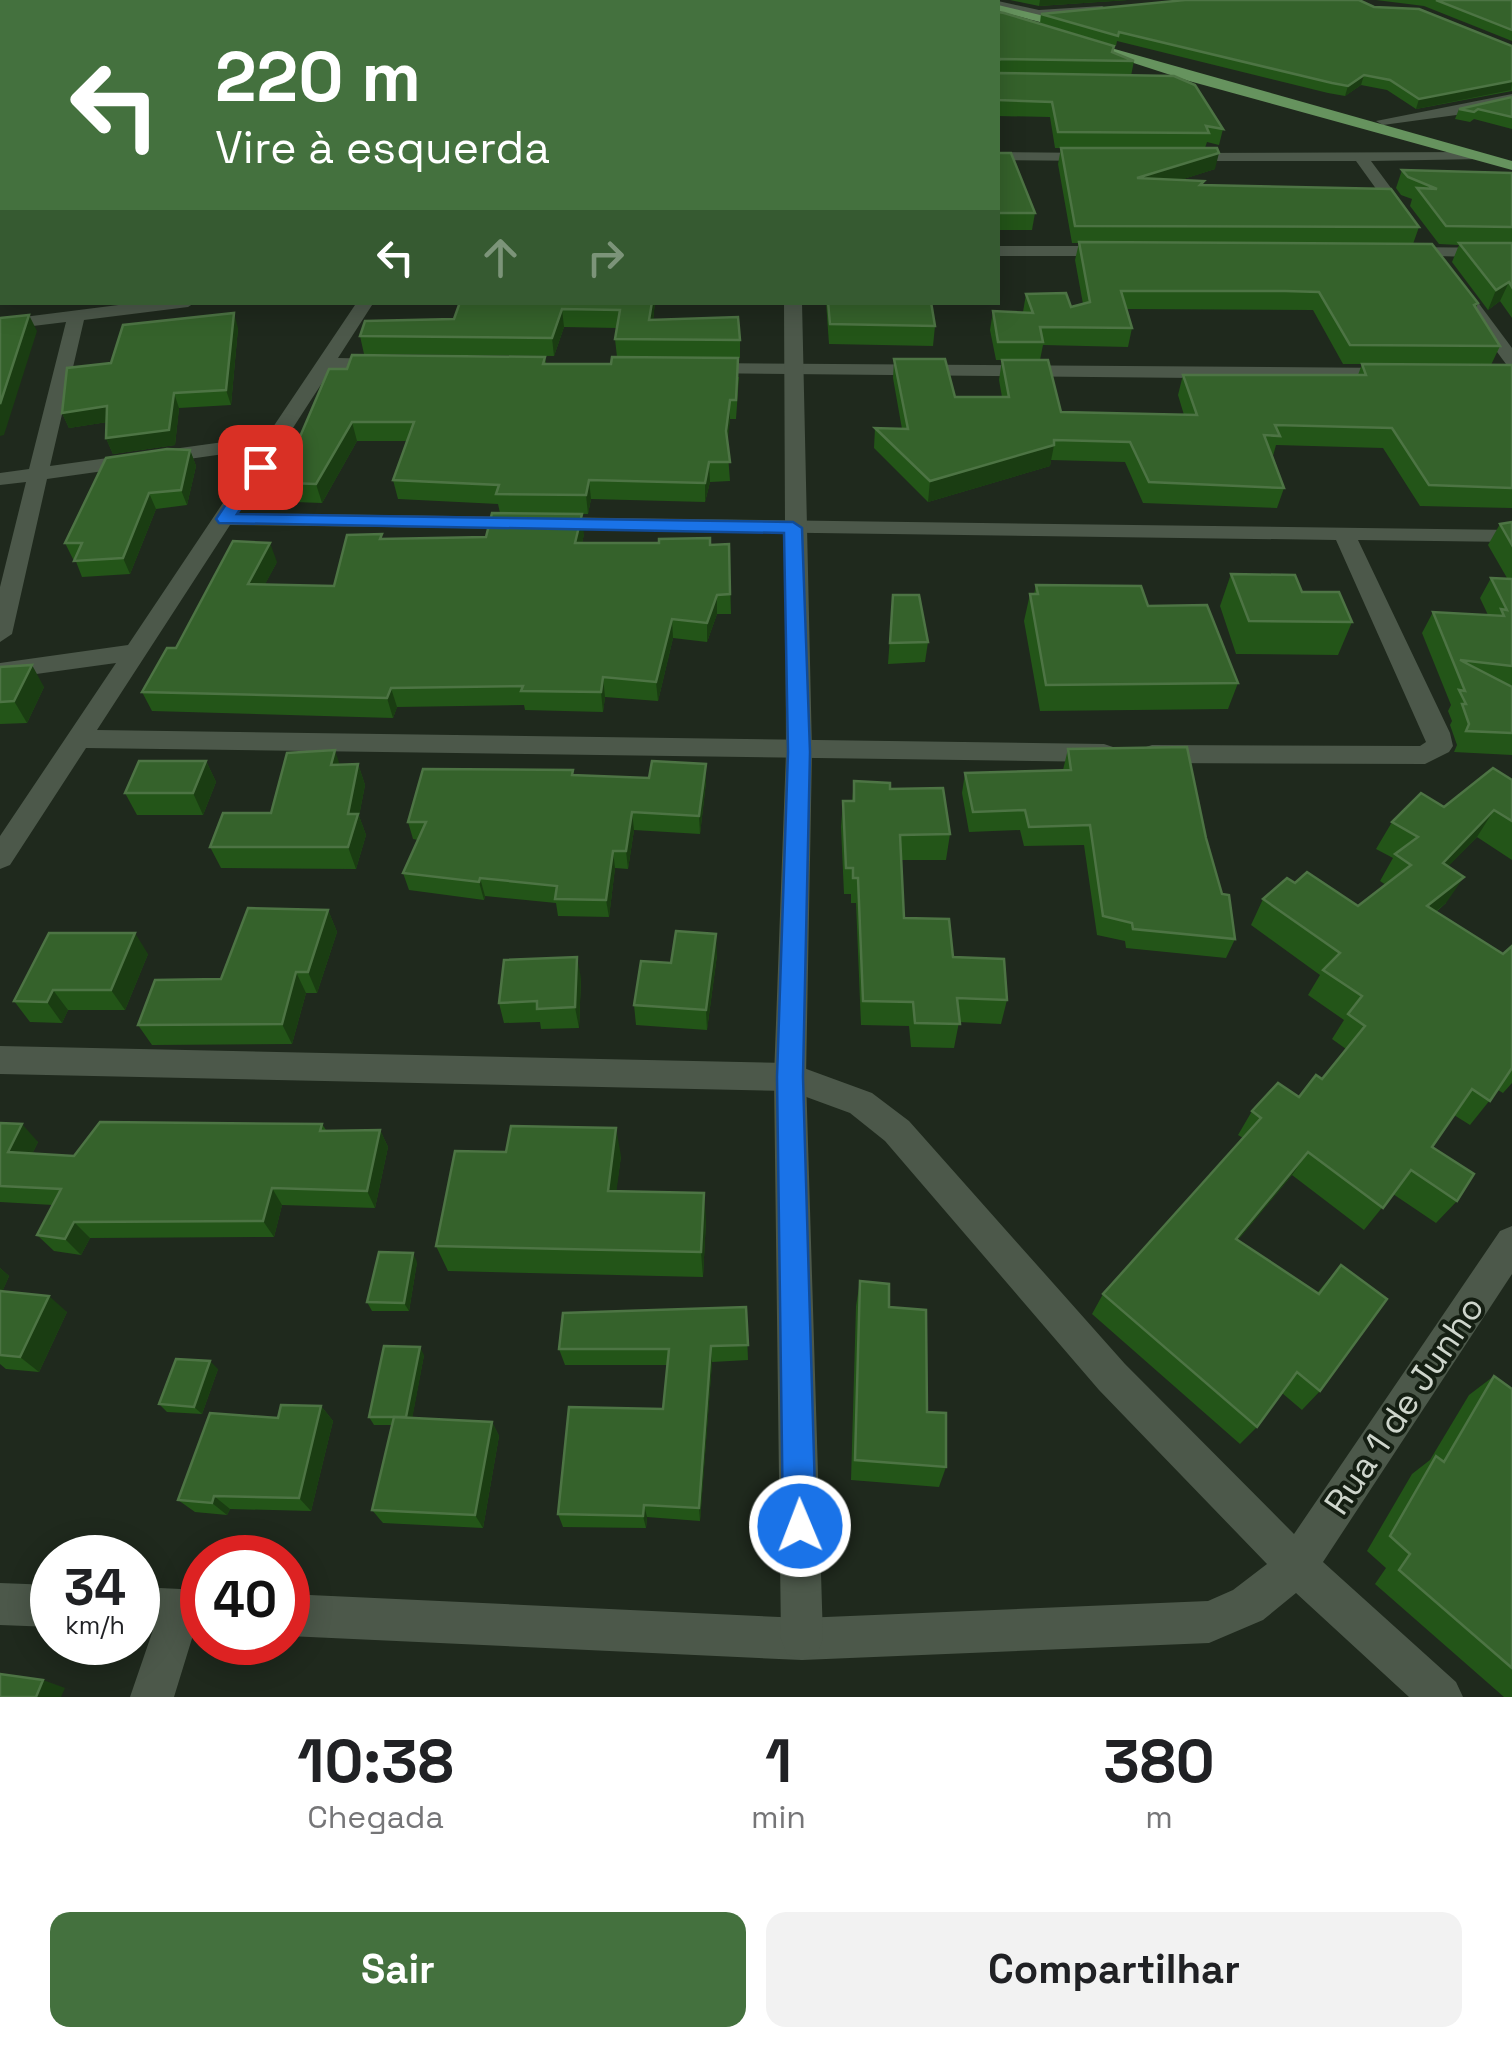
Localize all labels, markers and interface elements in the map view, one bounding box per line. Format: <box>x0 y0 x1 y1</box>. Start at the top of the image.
text: 220 m <box>215 32 421 121</box>
icon: left <box>50 40 180 170</box>
text: Vire à esquerda <box>215 119 550 176</box>
icon: left <box>368 230 423 285</box>
icon: ahead <box>473 230 528 285</box>
icon: right <box>578 230 633 285</box>
pin <box>218 425 303 510</box>
icon: arrive <box>233 440 288 495</box>
street label: Rua 1 de Junho <box>1315 1287 1493 1523</box>
position arrow <box>748 1474 852 1578</box>
speed limit sign: 40 <box>180 1535 310 1665</box>
text: 34 <box>64 1556 126 1620</box>
text: km/h <box>65 1609 125 1641</box>
text: 10:38 <box>297 1723 454 1800</box>
text: 1 <box>765 1723 792 1800</box>
text: 380 <box>1103 1723 1215 1800</box>
text: Chegada <box>307 1797 444 1837</box>
text: min <box>751 1797 806 1837</box>
text: m <box>1145 1797 1173 1837</box>
button: Sair <box>50 1912 746 2027</box>
button: Compartilhar <box>766 1912 1462 2027</box>

